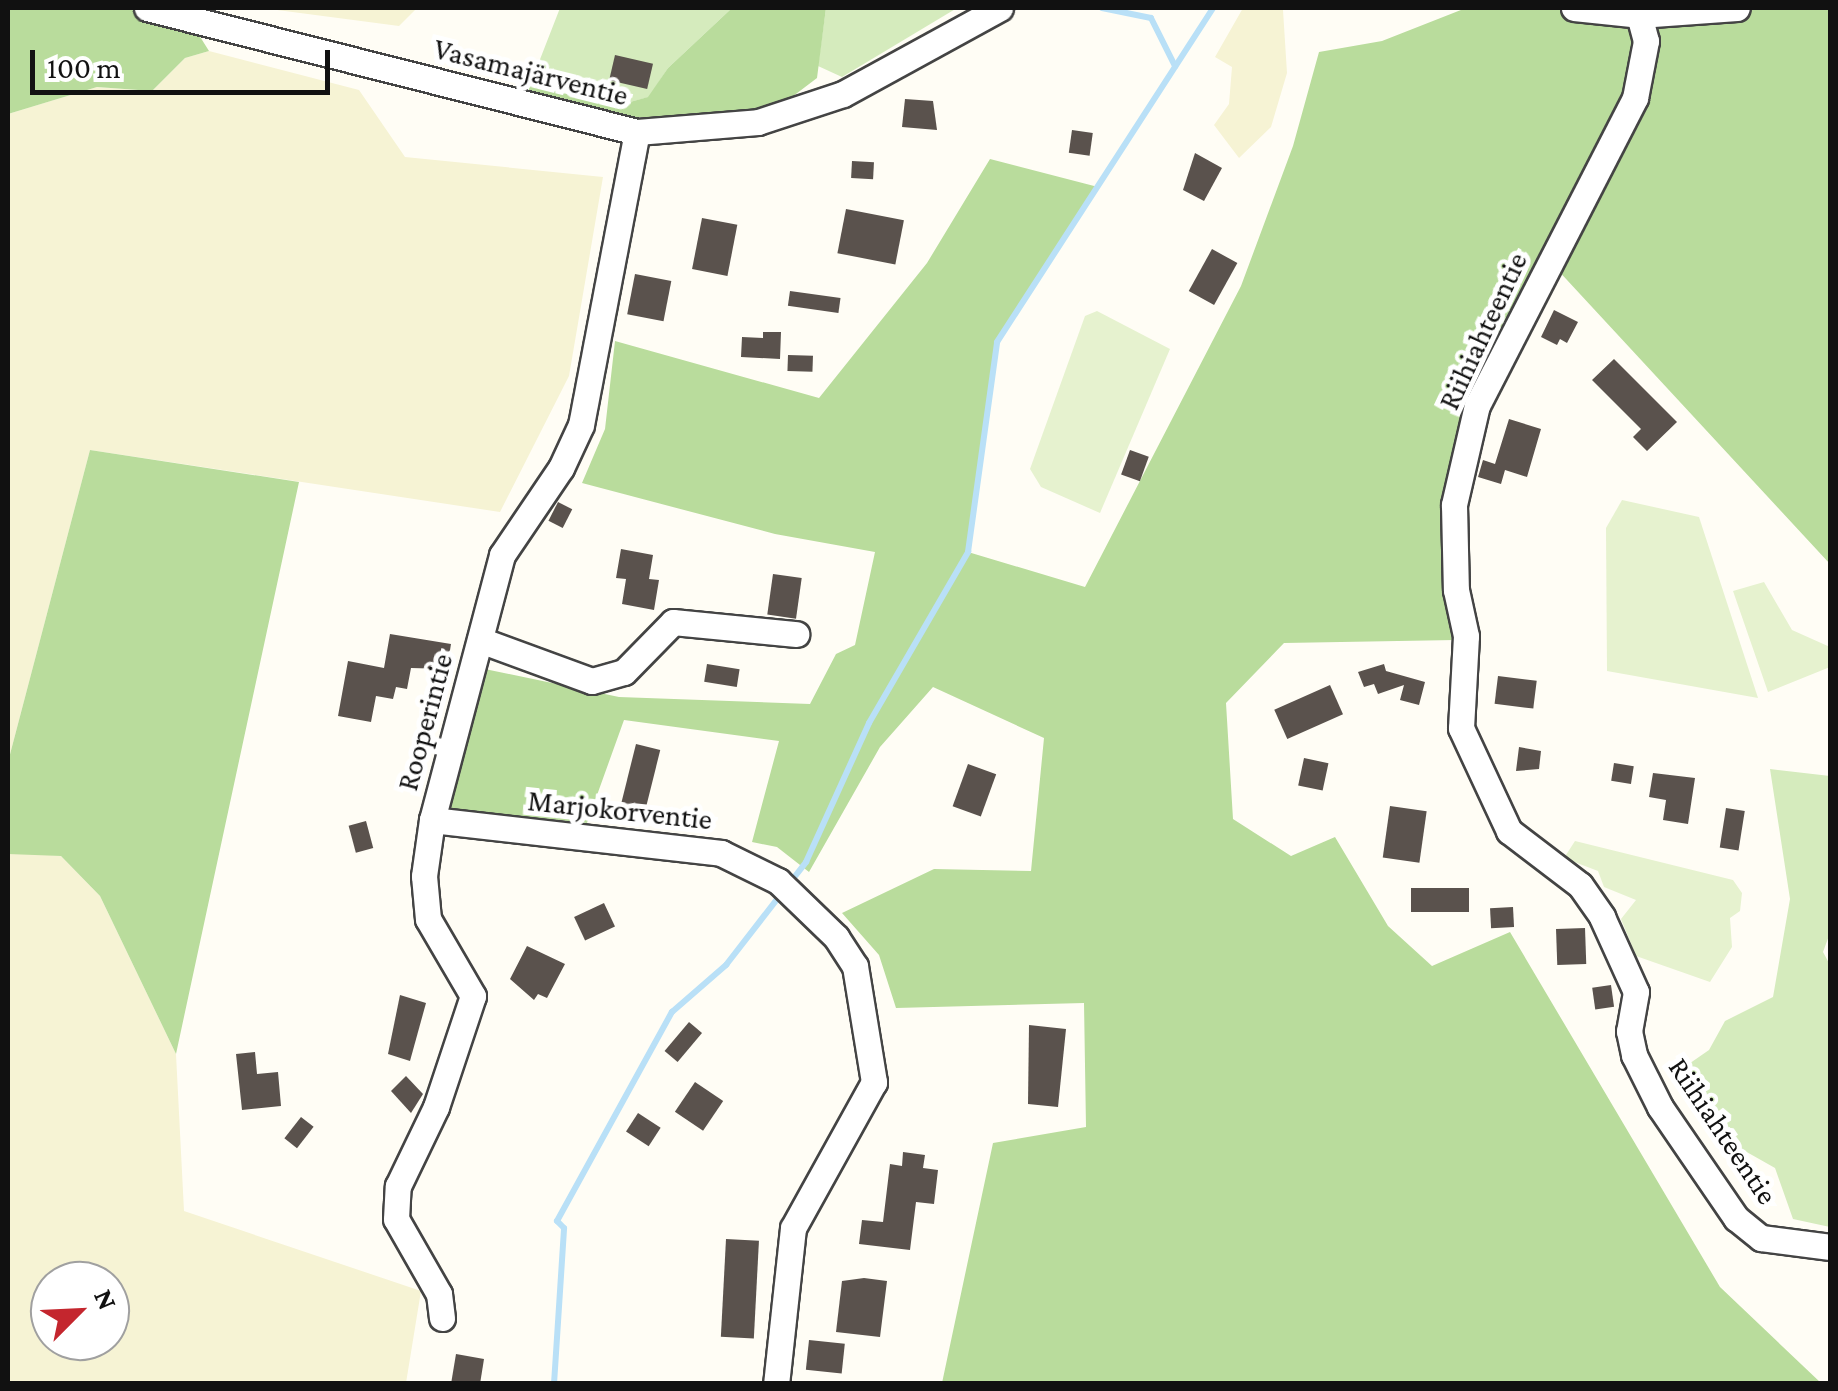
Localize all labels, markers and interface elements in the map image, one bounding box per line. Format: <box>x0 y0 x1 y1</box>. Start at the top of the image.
scale bar <box>35 30 335 92</box>
street label: Vasamajärventie <box>430 30 632 114</box>
text: 100 m <box>47 51 121 84</box>
street label: Riihiahteentie <box>1431 247 1535 415</box>
street label: Rooperintie <box>389 649 461 795</box>
street label: Marjokorventie <box>526 782 714 838</box>
street label: Riihiahteentie <box>1661 1051 1785 1211</box>
north arrow <box>30 1261 130 1361</box>
text: N <box>88 1284 124 1314</box>

